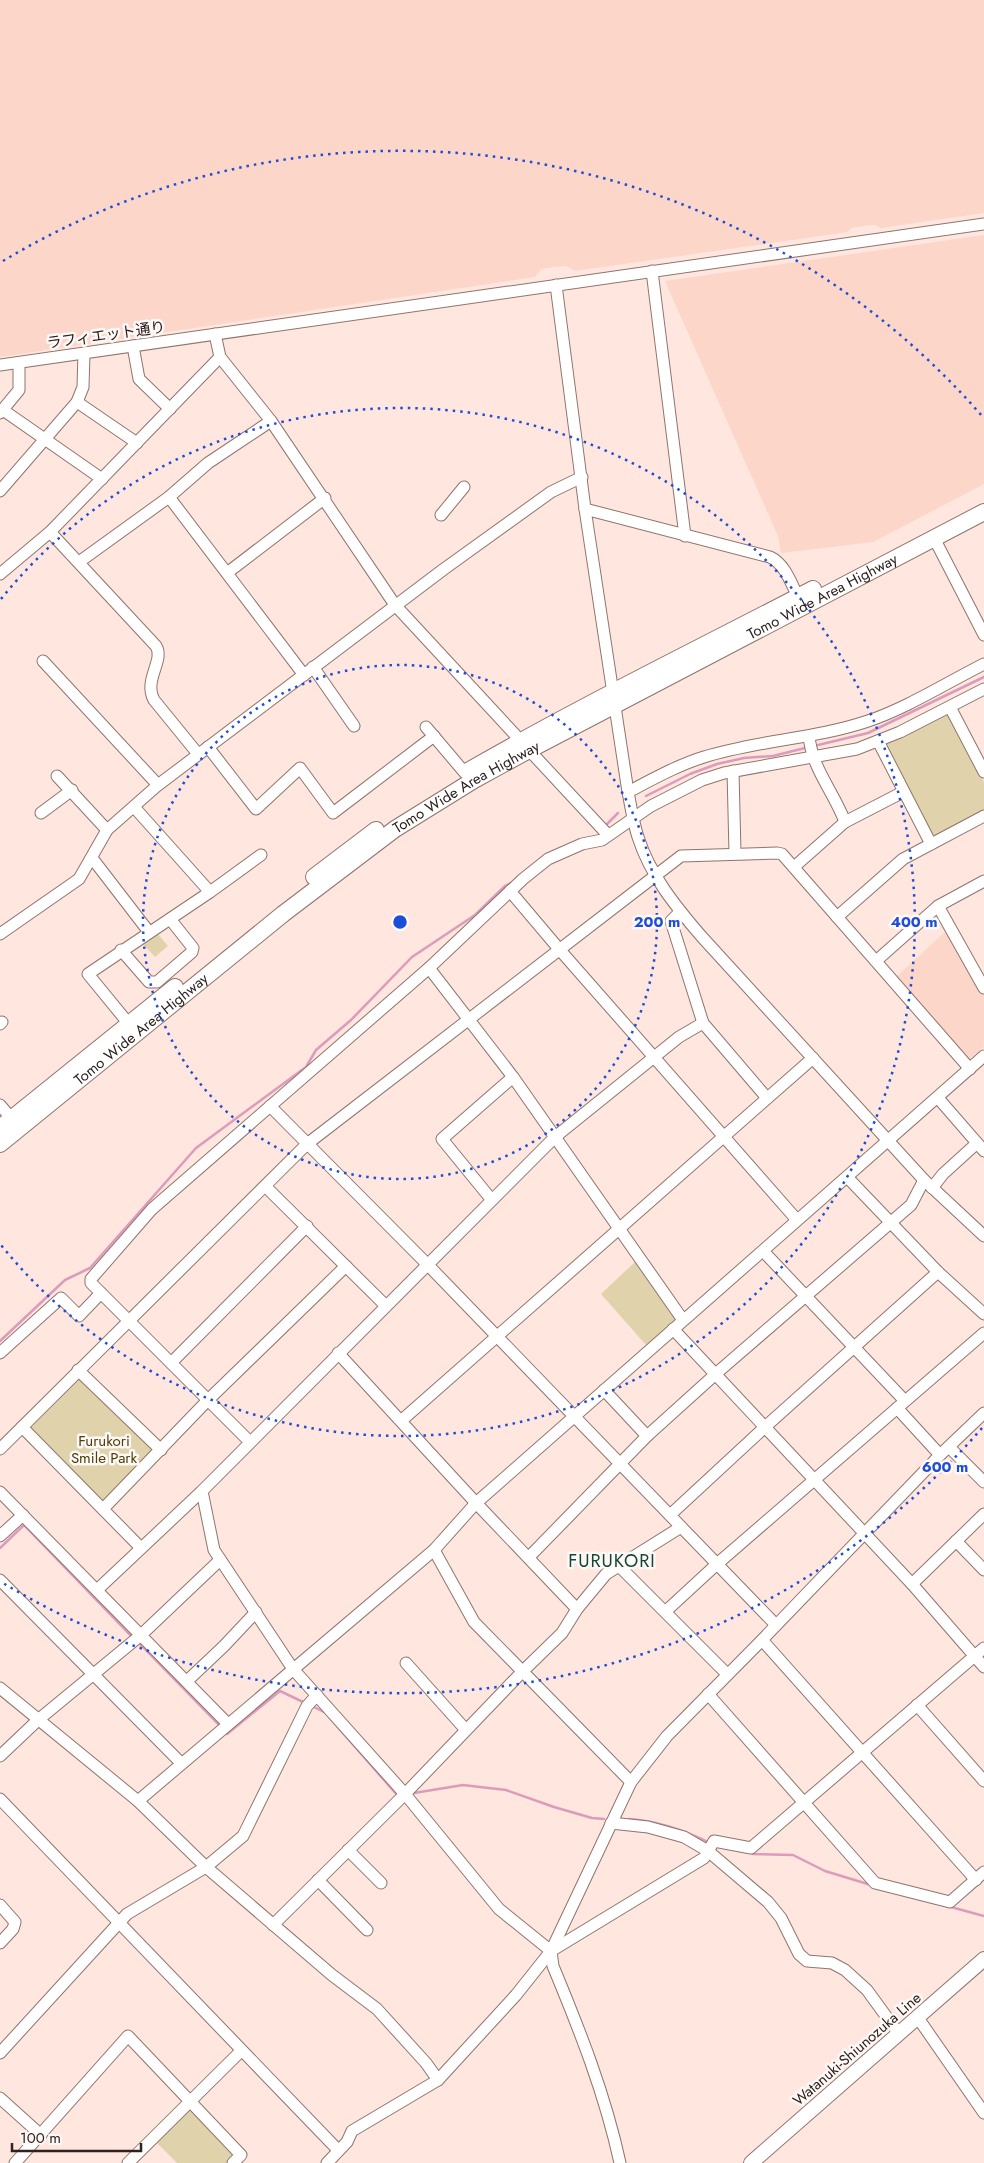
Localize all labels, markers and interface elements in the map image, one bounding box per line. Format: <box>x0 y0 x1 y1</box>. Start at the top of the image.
street label: ラフィエット通り <box>45 316 167 354</box>
street label: Tomo Wide Area Highway <box>743 548 902 645</box>
street label: Tomo Wide Area Highway <box>389 735 544 839</box>
text: 200 m <box>634 911 680 933</box>
text: 400 m <box>890 911 938 933</box>
centre of rings <box>391 913 409 931</box>
street label: Tomo Wide Area Highway <box>70 968 213 1090</box>
park label: Furukori Smile Park <box>71 1430 138 1469</box>
text: 600 m <box>922 1456 968 1478</box>
district label: FURUKORI <box>568 1548 656 1574</box>
street label: Watanuki-Shiunozuka Line <box>788 1987 926 2111</box>
scale bar <box>12 2120 141 2152</box>
text: 100 m <box>20 2127 61 2149</box>

